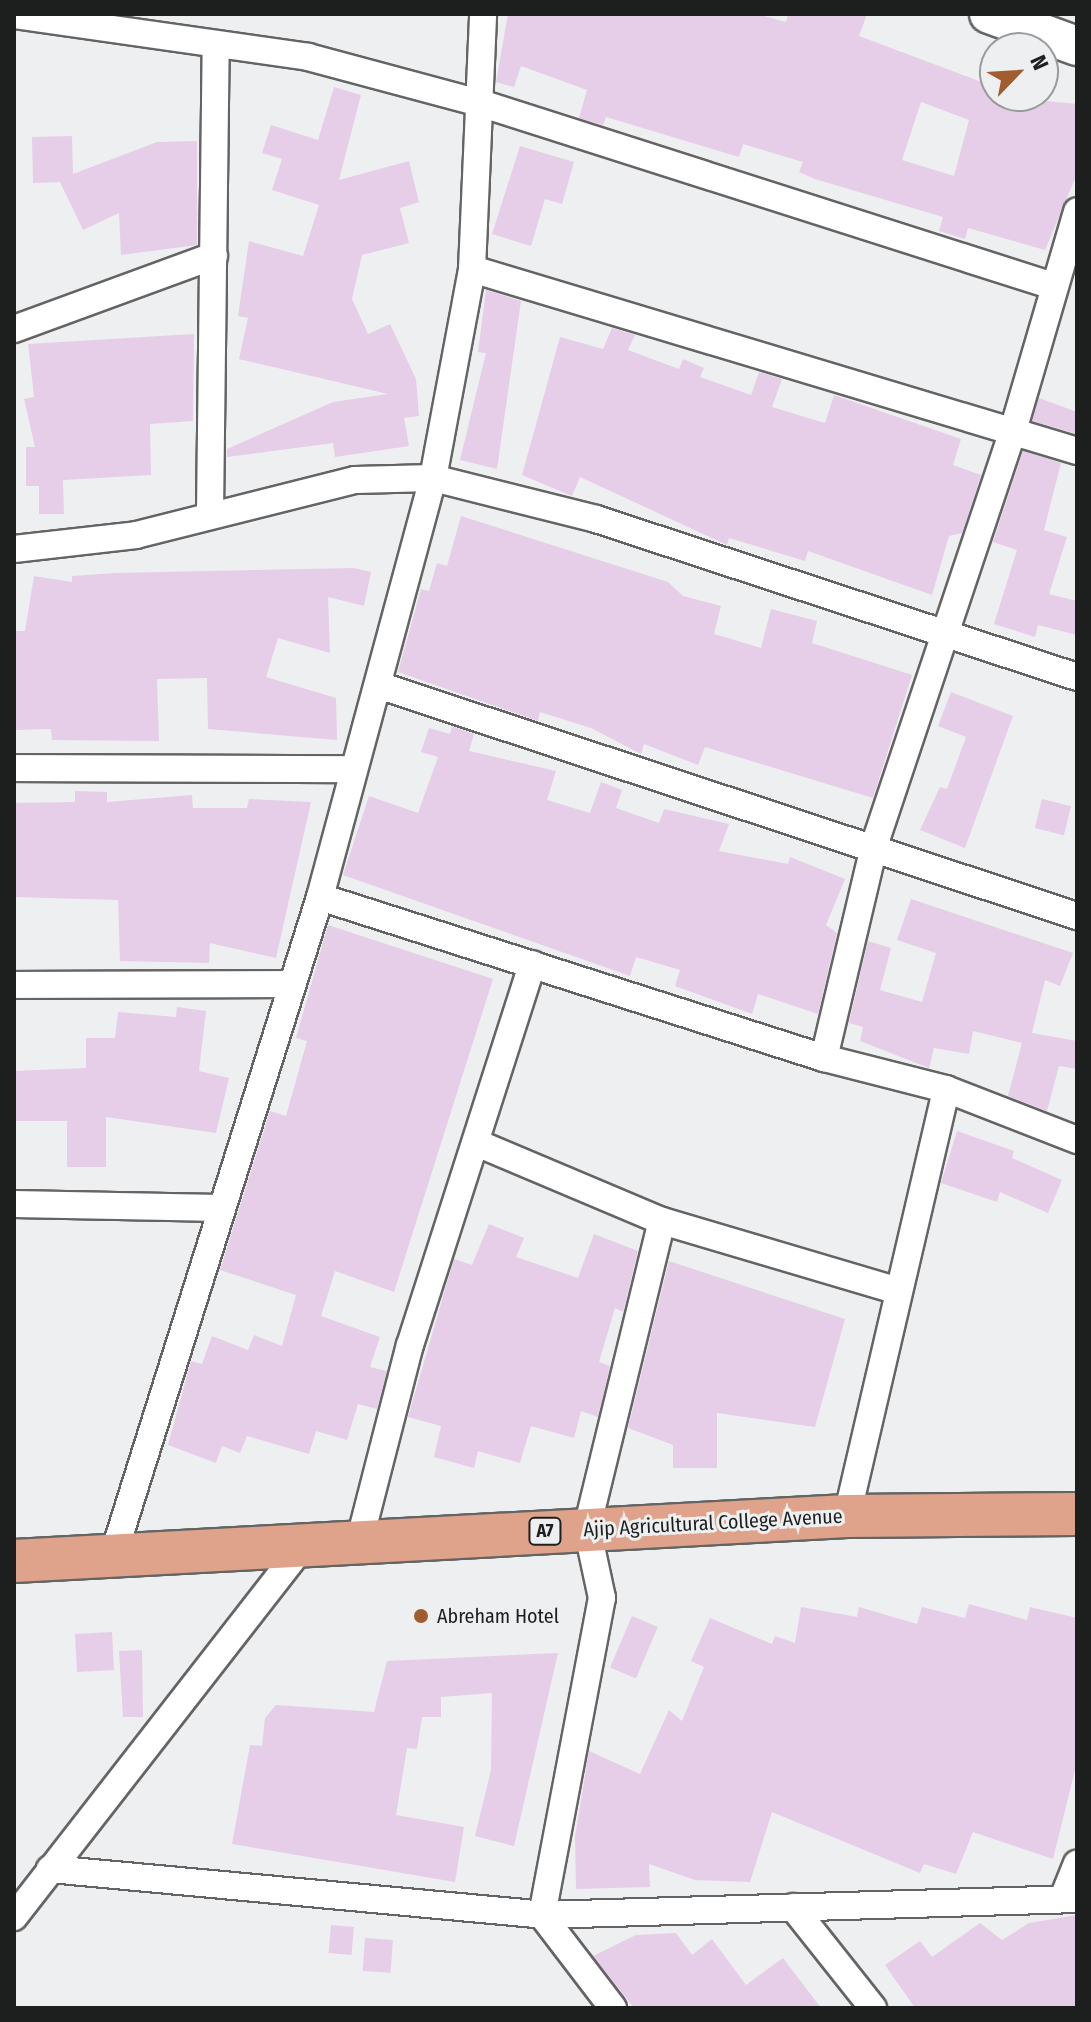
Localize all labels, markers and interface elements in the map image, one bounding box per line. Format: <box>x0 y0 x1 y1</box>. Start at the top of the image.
north arrow <box>979 32 1059 112</box>
text: N <box>1024 51 1054 74</box>
street label: Ajip Agricultural College Avenue <box>583 1504 843 1542</box>
road number: A7 <box>527 1517 563 1545</box>
place label: Abreham Hotel <box>437 1604 559 1628</box>
marker: Abreham Hotel <box>412 1607 430 1625</box>

